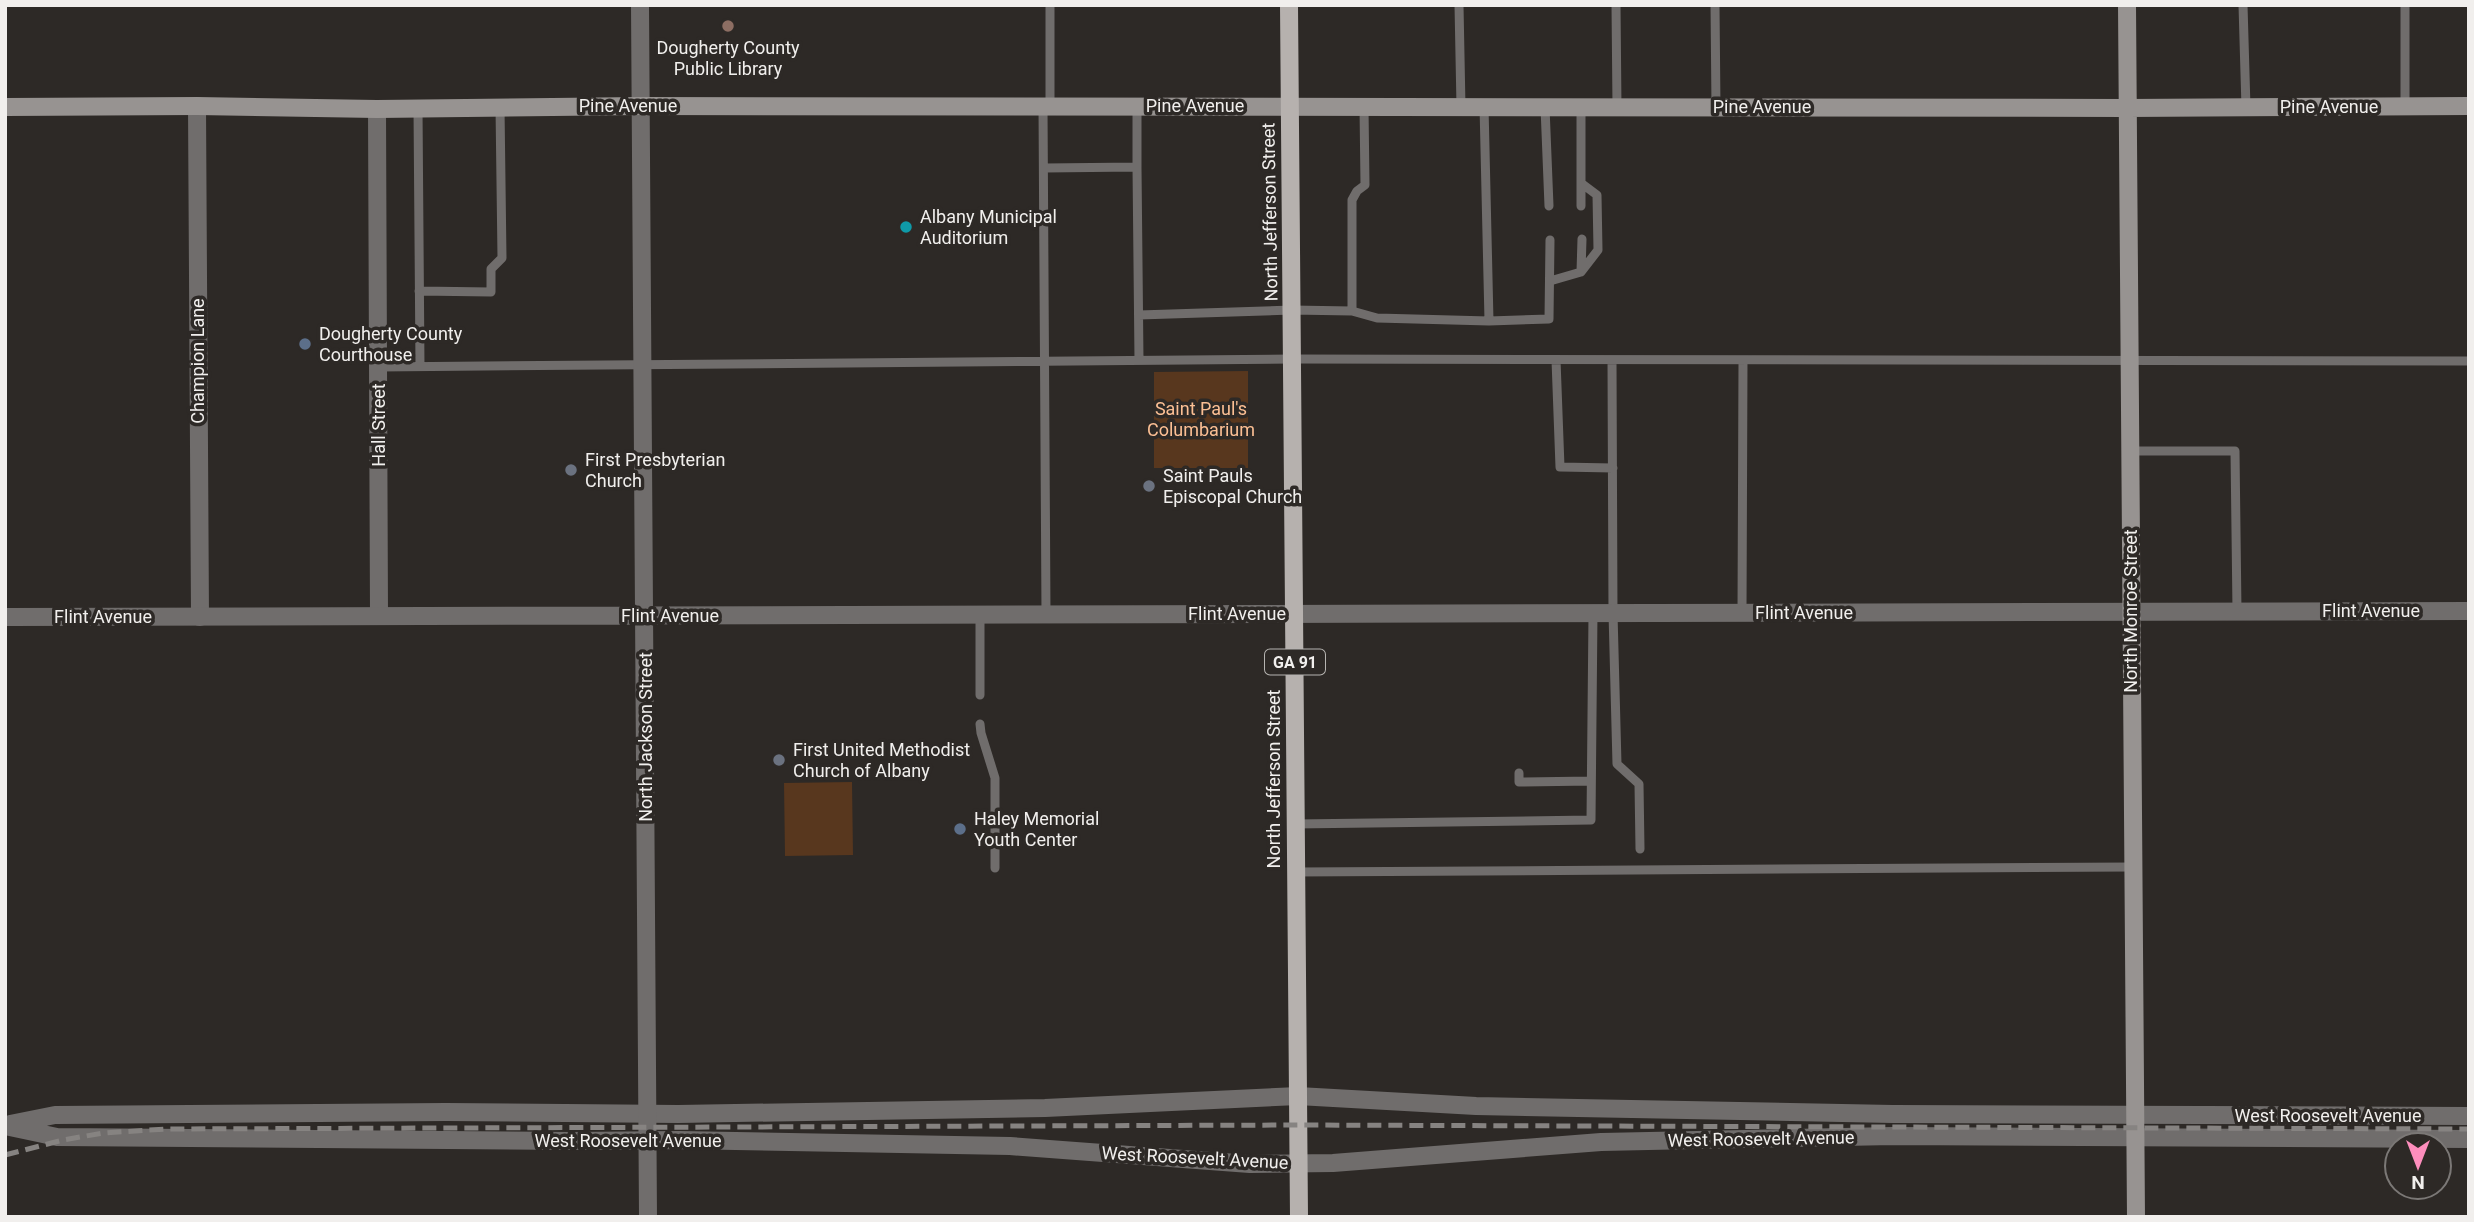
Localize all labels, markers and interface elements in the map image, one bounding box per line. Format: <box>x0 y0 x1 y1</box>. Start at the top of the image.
marker: Dougherty County Public Library <box>720 18 736 34</box>
place label: Dougherty County Public Library <box>656 37 800 79</box>
street label: Pine Avenue <box>579 95 677 116</box>
street label: Pine Avenue <box>1146 95 1244 116</box>
street label: Pine Avenue <box>1713 96 1811 117</box>
street label: Pine Avenue <box>2280 96 2378 117</box>
street label: North Jefferson Street <box>1257 122 1282 302</box>
place label: Albany Municipal Auditorium <box>920 206 1057 248</box>
marker: Albany Municipal Auditorium <box>898 219 914 235</box>
street label: Champion Lane <box>187 298 208 424</box>
place label: Dougherty County Courthouse <box>319 323 463 365</box>
marker: Dougherty County Courthouse <box>297 336 313 352</box>
street label: Hall Street <box>368 383 389 467</box>
park label: Saint Paul's Columbarium <box>1147 398 1255 440</box>
place label: First Presbyterian Church <box>585 449 725 491</box>
marker: First Presbyterian Church <box>563 462 579 478</box>
place label: Saint Pauls Episcopal Church <box>1163 465 1302 507</box>
marker: Saint Pauls Episcopal Church <box>1141 478 1157 494</box>
street label: North Monroe Street <box>2120 529 2141 693</box>
street label: Flint Avenue <box>2322 600 2420 621</box>
street label: Flint Avenue <box>1755 602 1853 623</box>
street label: Flint Avenue <box>1188 603 1286 624</box>
street label: Flint Avenue <box>621 605 719 626</box>
street label: Flint Avenue <box>54 606 152 627</box>
road number: GA 91 <box>1265 650 1325 674</box>
street label: North Jackson Street <box>635 652 656 822</box>
street label: North Jefferson Street <box>1263 690 1284 868</box>
place label: First United Methodist Church of Albany <box>793 739 970 781</box>
marker: First United Methodist Church of Albany <box>771 752 787 768</box>
place label: Haley Memorial Youth Center <box>974 808 1099 850</box>
marker: Haley Memorial Youth Center <box>952 821 968 837</box>
street label: West Roosevelt Avenue <box>2235 1105 2421 1126</box>
street label: West Roosevelt Avenue <box>1667 1126 1855 1151</box>
street label: West Roosevelt Avenue <box>535 1130 721 1151</box>
north arrow <box>2383 1131 2453 1201</box>
street label: West Roosevelt Avenue <box>1101 1142 1289 1173</box>
text: N <box>2411 1171 2425 1194</box>

